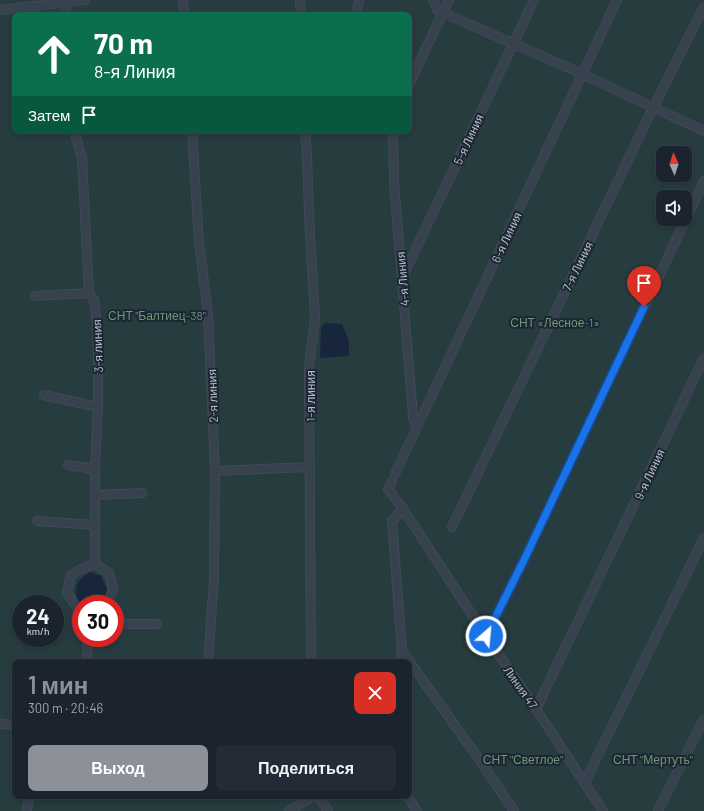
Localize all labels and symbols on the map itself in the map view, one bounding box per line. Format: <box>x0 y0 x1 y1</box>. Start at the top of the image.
street label: 5-я Линия <box>450 111 486 167</box>
north arrow <box>656 146 692 182</box>
street label: 6-я Линия <box>488 209 524 265</box>
street label: 7-я Линия <box>559 239 595 293</box>
street label: 4-я Линия <box>393 251 411 307</box>
pin <box>627 266 661 307</box>
park label: СНТ "Балтиец-38" <box>108 308 206 323</box>
park label: СНТ «Лесное-1» <box>510 315 600 329</box>
street label: 3-я линия <box>89 319 105 373</box>
street label: 2-я линия <box>204 369 220 423</box>
street label: 1-я линия <box>303 370 317 422</box>
street label: 9-я Линия <box>631 446 667 502</box>
speed limit sign: 30 <box>72 595 124 647</box>
position arrow <box>465 615 507 657</box>
street label: Линия 47 <box>501 663 541 711</box>
park label: СНТ "Светлое" <box>483 752 563 766</box>
park label: СНТ "Мертуть" <box>613 752 693 767</box>

